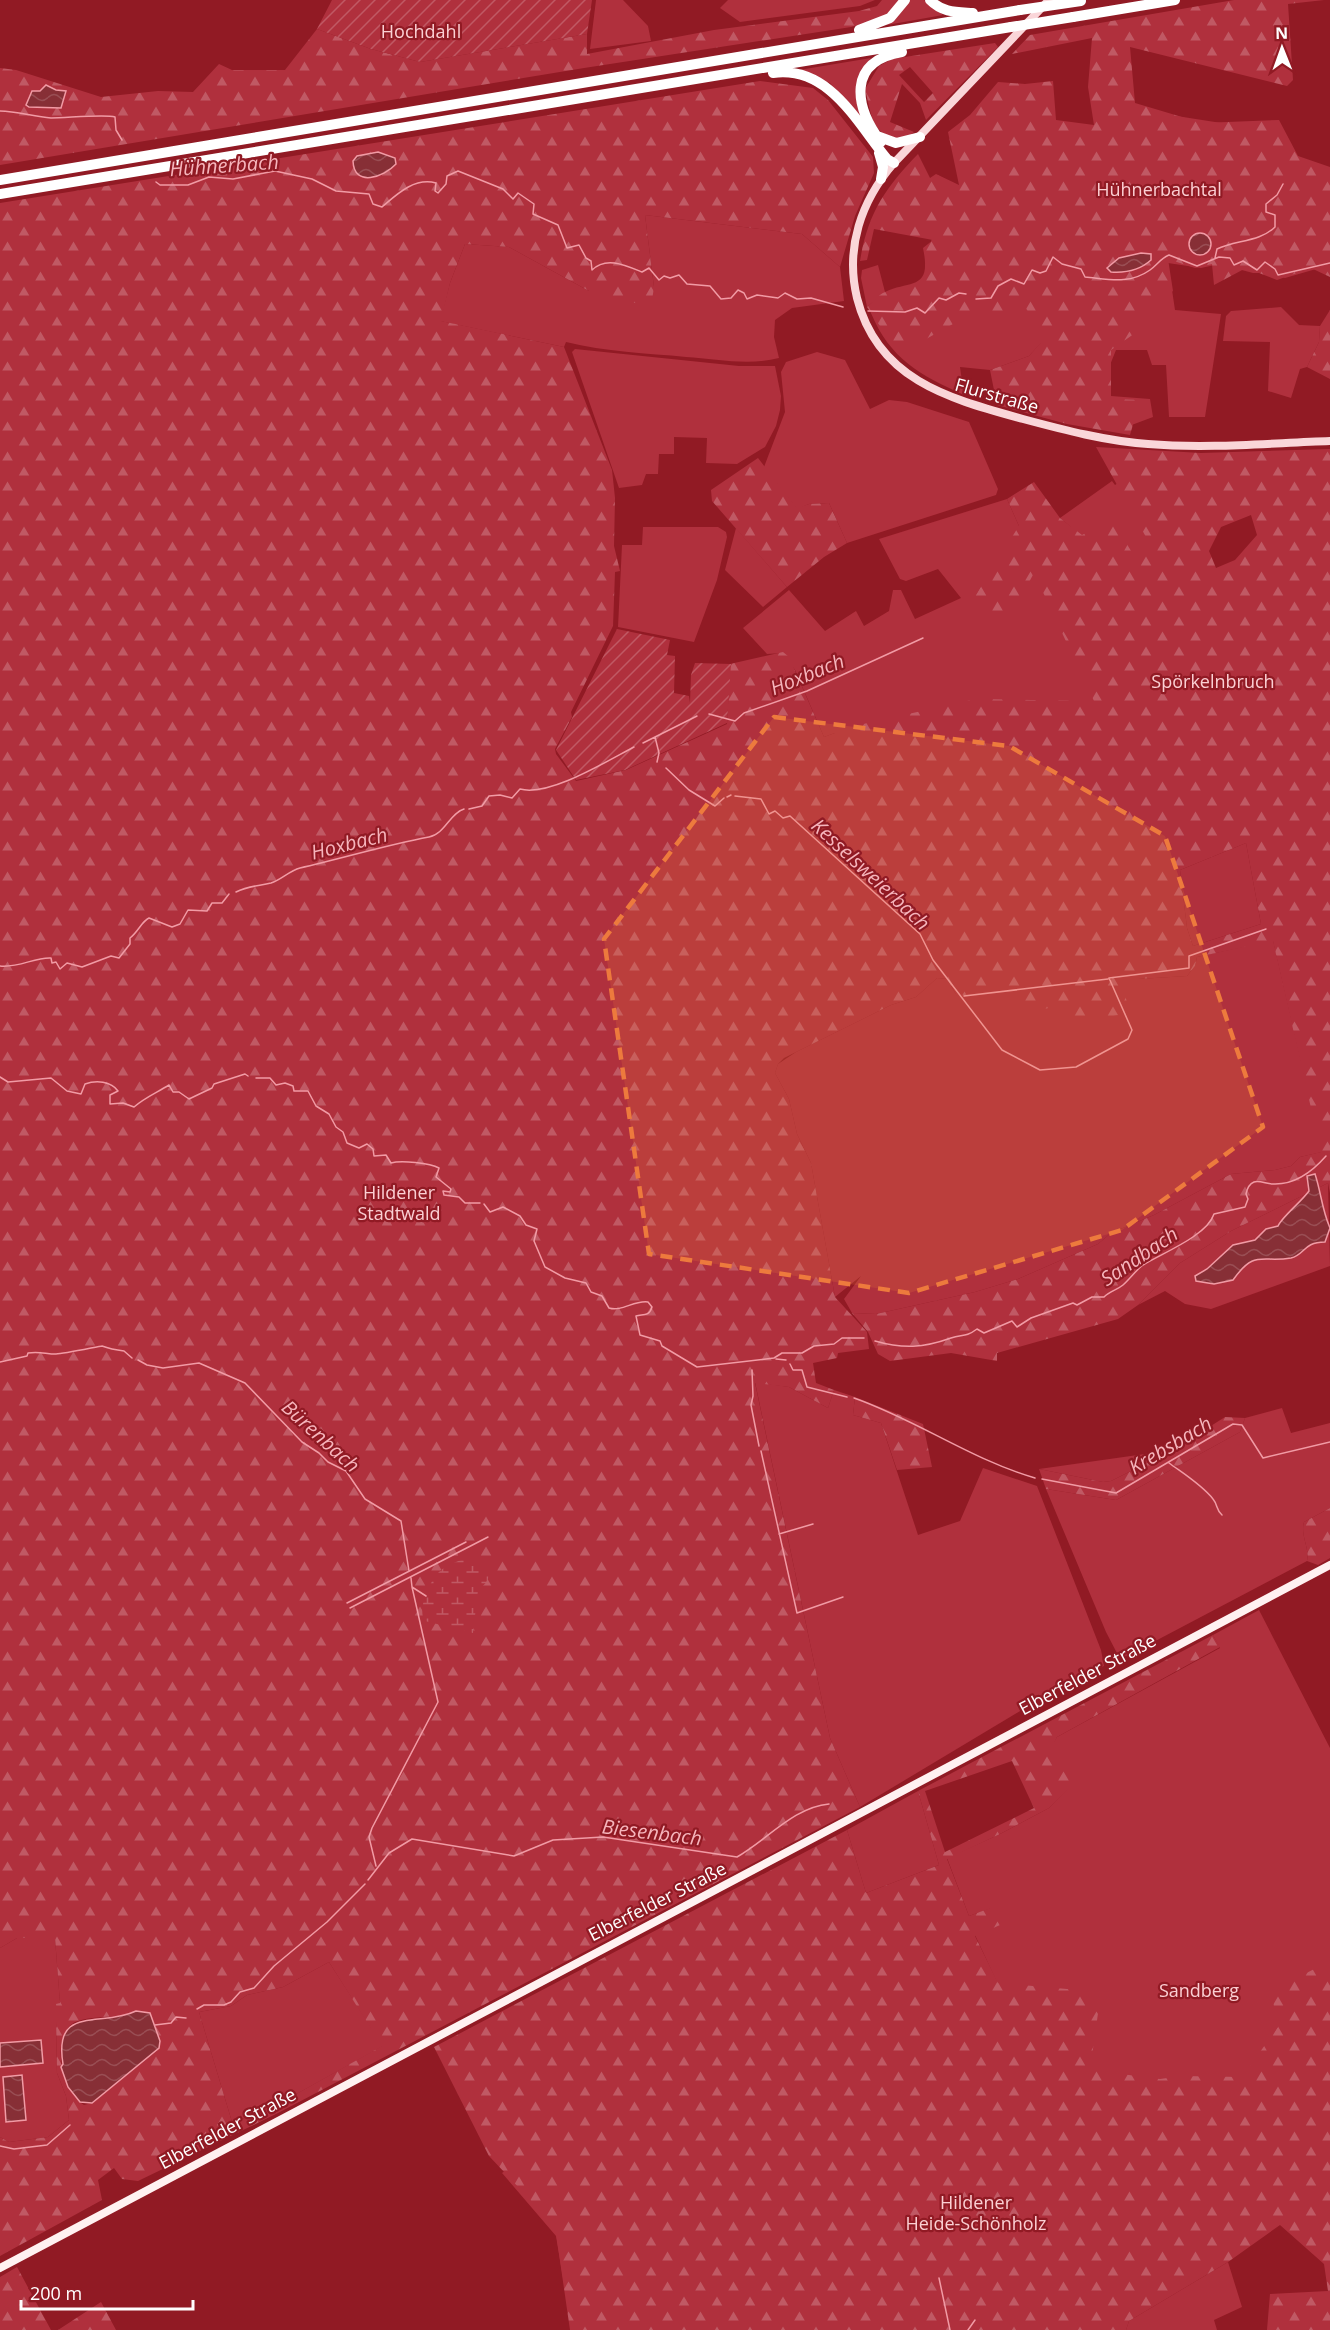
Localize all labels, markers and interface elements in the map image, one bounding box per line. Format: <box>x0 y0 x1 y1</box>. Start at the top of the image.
north arrow <box>1252 18 1312 78</box>
park label: Hochdahl <box>381 19 461 43</box>
text: N <box>1275 22 1288 44</box>
water label: Hühnerbach <box>168 148 280 182</box>
park label: Hühnerbachtal <box>1096 177 1222 201</box>
street label: Flurstraße <box>952 372 1042 418</box>
water label: Hoxbach <box>766 647 848 701</box>
park label: Spörkelnbruch <box>1151 669 1275 693</box>
water label: Kesselsweierbach <box>806 812 936 936</box>
water label: Hoxbach <box>308 820 390 866</box>
park label: Hildener Stadtwald <box>357 1180 441 1225</box>
water label: Sandbach <box>1095 1220 1183 1292</box>
water label: Bürenbach <box>276 1394 366 1478</box>
water label: Krebsbach <box>1123 1410 1217 1480</box>
street label: Elberfelder Straße <box>1014 1628 1160 1720</box>
water label: Biesenbach <box>600 1812 704 1852</box>
street label: Elberfelder Straße <box>584 1856 730 1946</box>
park label: Sandberg <box>1159 1978 1239 2002</box>
street label: Elberfelder Straße <box>154 2082 300 2174</box>
park label: Hildener Heide-Schönholz <box>905 2190 1047 2235</box>
scale bar <box>21 2273 194 2311</box>
text: 200 m <box>30 2281 82 2305</box>

